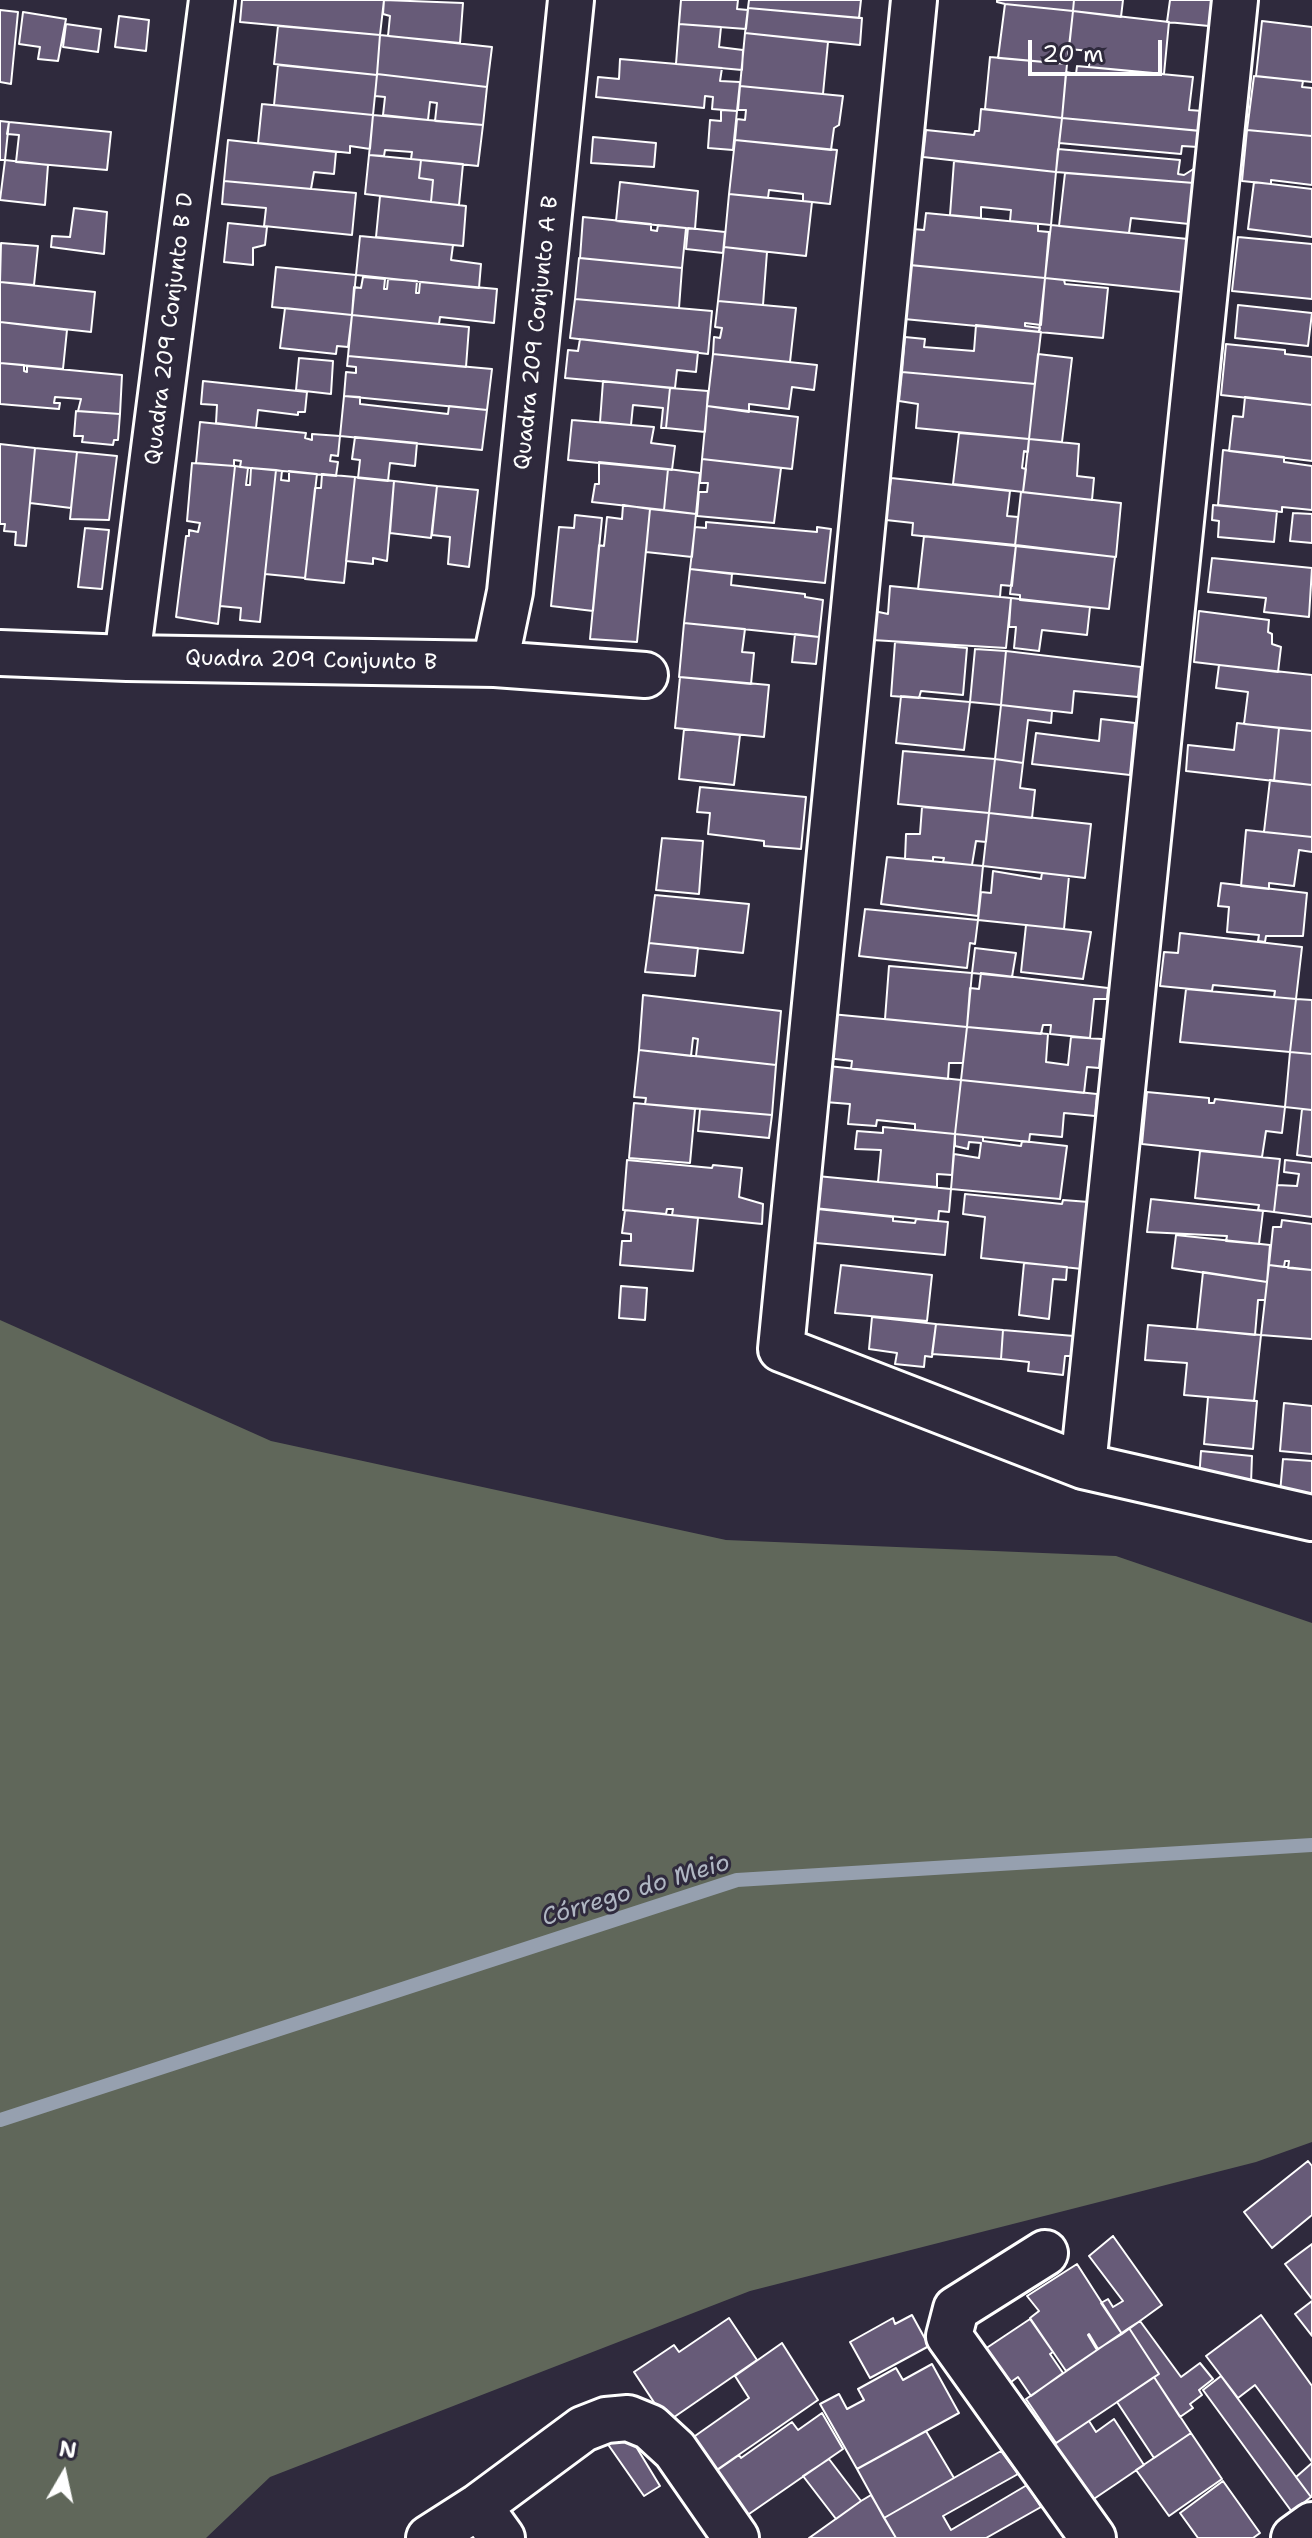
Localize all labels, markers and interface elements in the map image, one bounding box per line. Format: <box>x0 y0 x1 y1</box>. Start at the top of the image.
scale bar <box>1032 24 1166 74</box>
text: 20 m <box>1042 38 1104 70</box>
street label: Quadra 209 Conjunto B D <box>140 191 200 467</box>
street label: Quadra 209 Conjunto A B <box>509 195 565 471</box>
street label: Quadra 209 Conjunto B <box>185 646 437 676</box>
water label: Córrego do Meio <box>538 1849 734 1933</box>
north arrow <box>24 2434 104 2514</box>
text: N <box>57 2434 79 2465</box>

